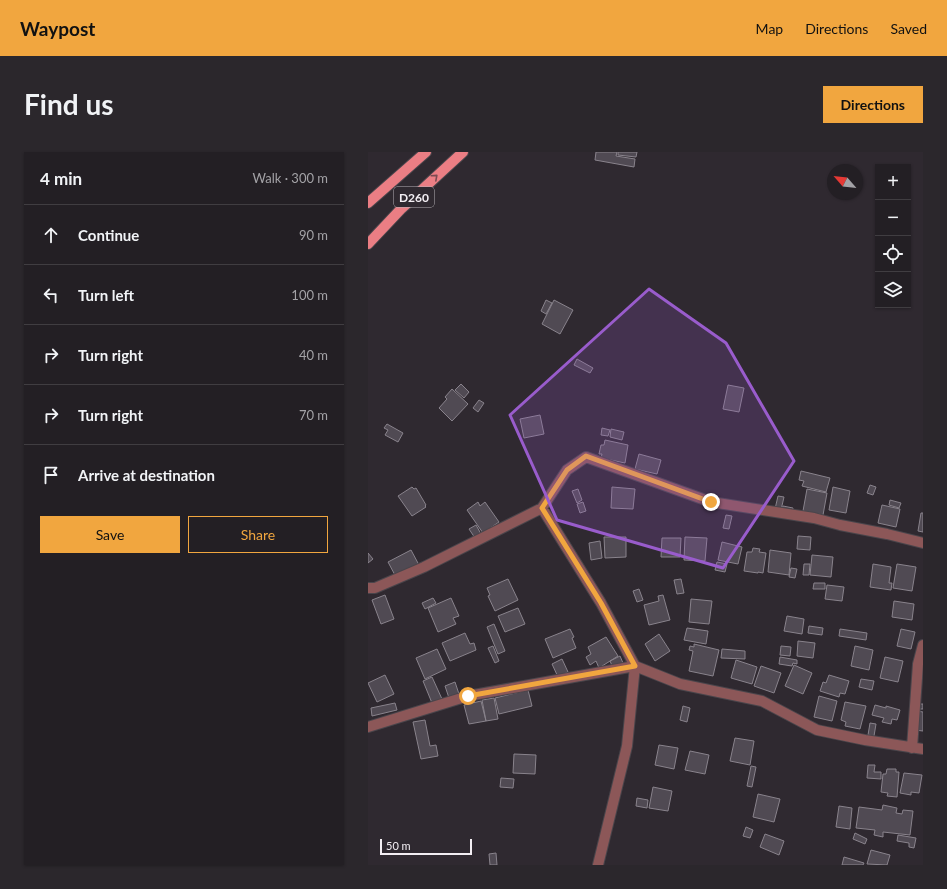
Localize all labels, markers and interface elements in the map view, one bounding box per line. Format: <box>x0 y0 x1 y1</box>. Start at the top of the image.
text: Waypost <box>20 17 95 40</box>
text: Map <box>756 20 783 37</box>
text: Directions <box>805 20 868 37</box>
text: Saved <box>890 20 927 37</box>
button: Directions <box>823 86 923 123</box>
text: Find us <box>24 87 114 121</box>
north arrow <box>827 164 863 200</box>
map controls <box>875 164 911 308</box>
button: + <box>875 164 911 200</box>
text: 4 min <box>40 168 82 189</box>
text: Walk · 300 m <box>252 170 328 186</box>
one-way arrow <box>430 174 438 182</box>
road number: D260 <box>394 187 434 207</box>
button: − <box>875 200 911 236</box>
icon: ahead <box>40 224 62 246</box>
text: Continue <box>78 226 139 244</box>
text: 90 m <box>299 227 328 243</box>
button: locate <box>875 236 911 272</box>
button: layers <box>875 272 911 308</box>
icon: left <box>40 284 62 306</box>
text: Turn left <box>78 286 134 304</box>
text: 100 m <box>291 287 328 303</box>
icon: right <box>40 344 62 366</box>
text: Turn right <box>78 346 143 364</box>
text: 40 m <box>299 347 328 363</box>
icon: right <box>40 404 62 426</box>
text: Turn right <box>78 406 143 424</box>
text: 70 m <box>299 407 328 423</box>
icon: arrive <box>40 464 62 486</box>
text: Arrive at destination <box>78 466 215 484</box>
route end <box>702 493 720 511</box>
button: Save <box>40 516 180 553</box>
button: Share <box>188 516 328 553</box>
route start <box>459 687 477 705</box>
scale bar <box>380 837 472 856</box>
text: 50 m <box>386 839 411 852</box>

